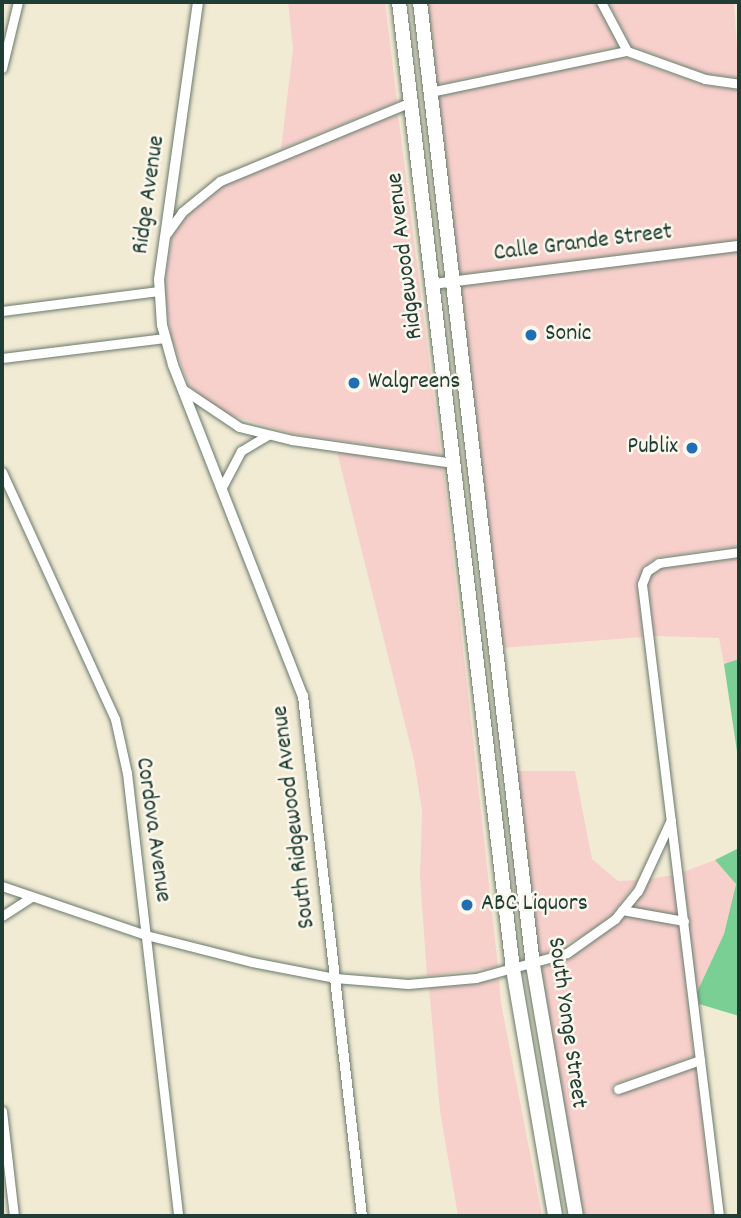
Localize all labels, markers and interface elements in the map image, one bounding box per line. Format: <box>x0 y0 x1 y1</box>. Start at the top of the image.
street label: Ridge Avenue <box>127 134 173 256</box>
street label: Ridgewood Avenue <box>381 171 431 341</box>
street label: Calle Grande Street <box>492 219 674 269</box>
place label: Sonic <box>545 321 591 349</box>
marker: Sonic <box>523 327 539 343</box>
place label: Walgreens <box>368 369 460 397</box>
marker: Walgreens <box>346 375 362 391</box>
place label: Publix <box>627 434 678 462</box>
marker: Publix <box>684 440 700 456</box>
street label: South Ridgewood Avenue <box>267 704 323 930</box>
street label: Cordova Avenue <box>128 756 176 904</box>
place label: ABC Liquors <box>481 891 588 919</box>
marker: ABC Liquors <box>459 897 475 913</box>
street label: South Yonge Street <box>540 936 592 1110</box>

